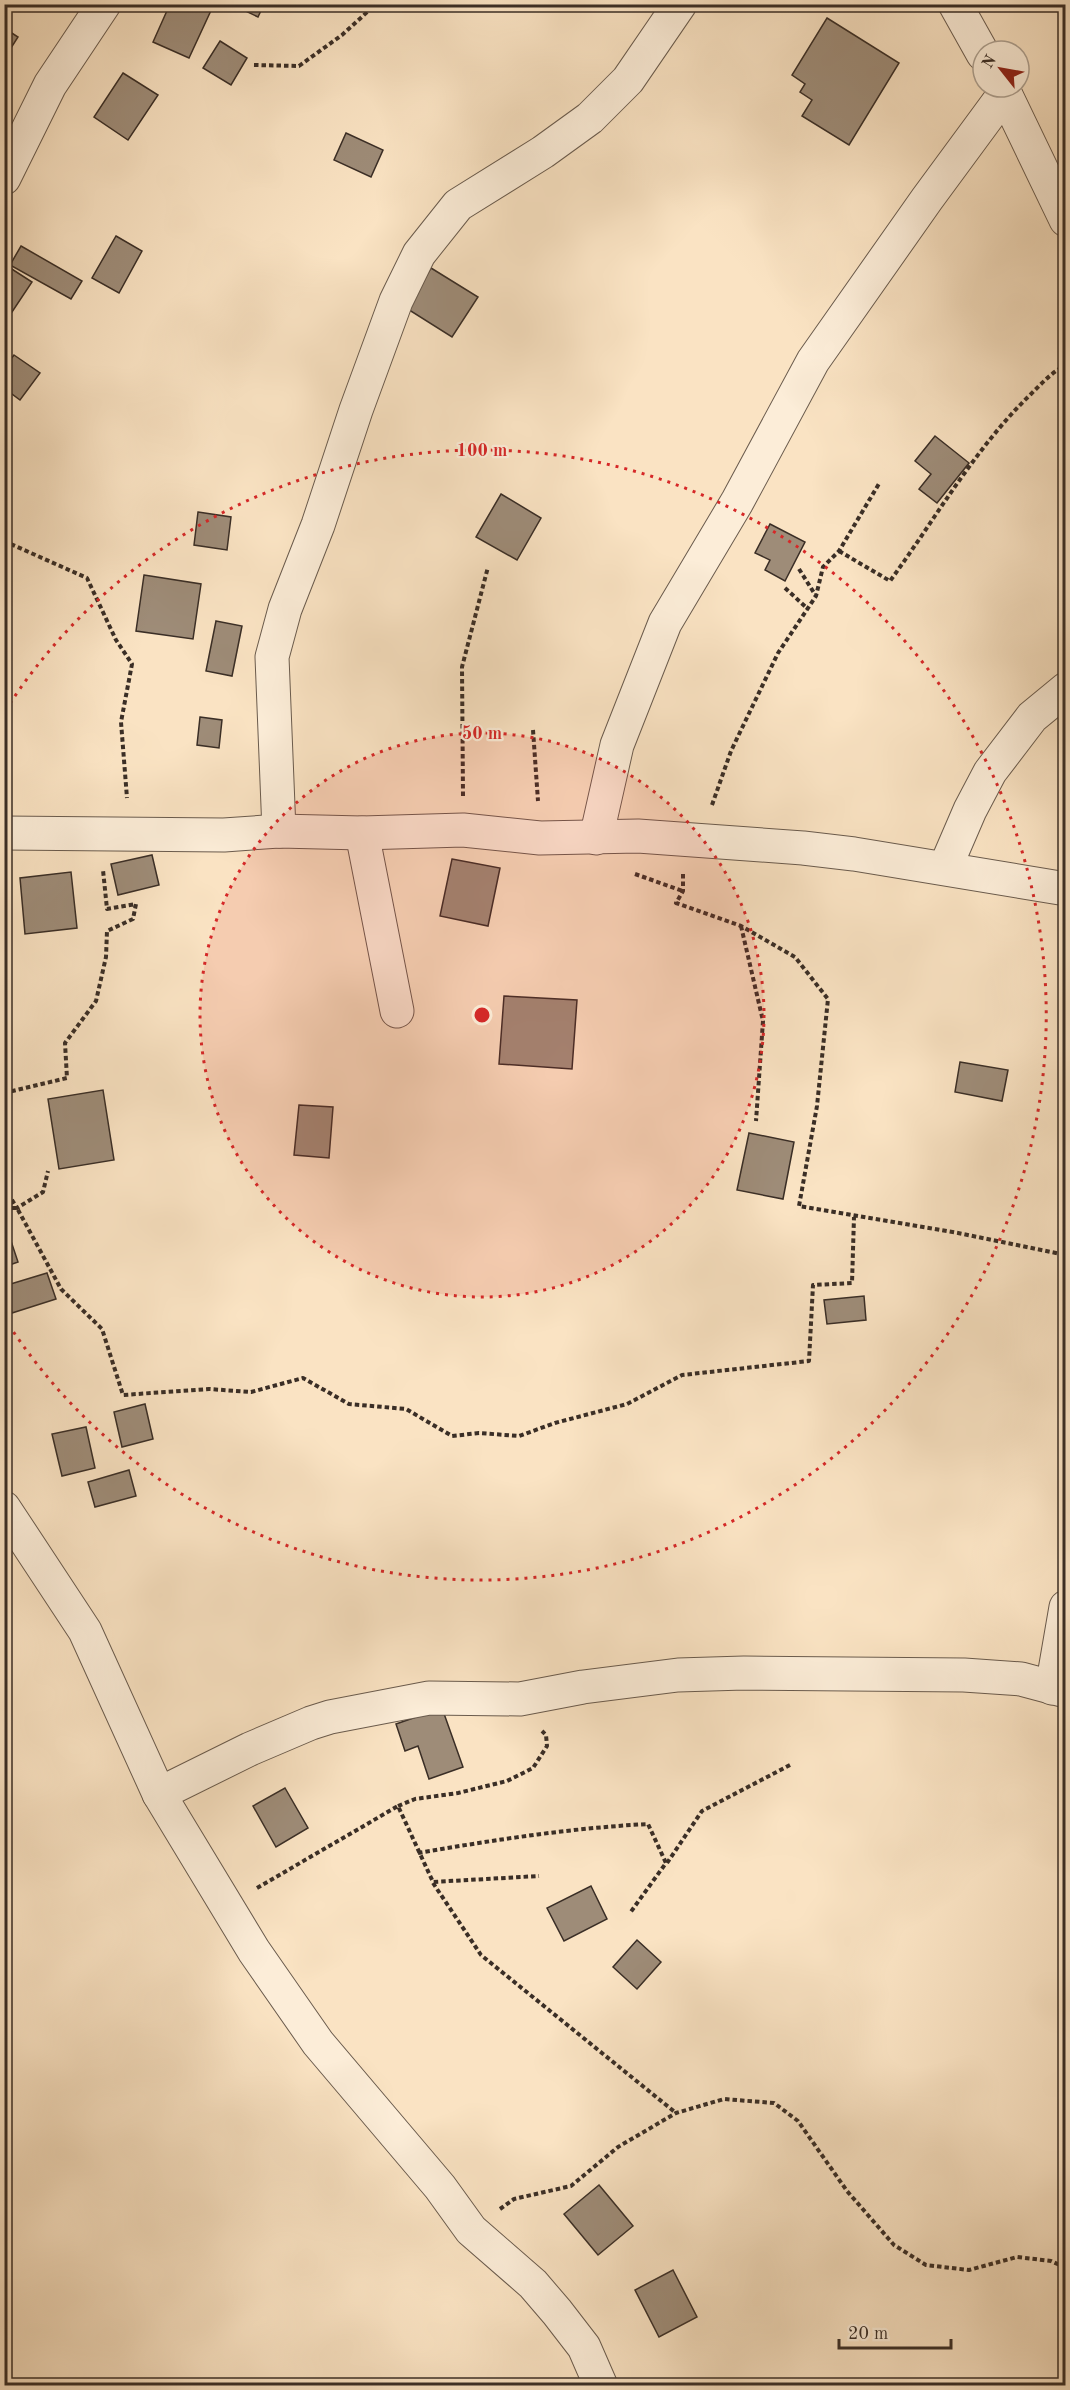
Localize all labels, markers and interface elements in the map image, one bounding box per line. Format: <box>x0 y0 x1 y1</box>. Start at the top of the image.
north arrow <box>971 39 1031 99</box>
text: N <box>980 52 1000 72</box>
text: 100 m <box>457 442 507 460</box>
text: 50 m <box>462 725 502 743</box>
centre of rings <box>472 1005 492 1025</box>
scale bar <box>839 2312 952 2350</box>
text: 20 m <box>848 2325 888 2343</box>

